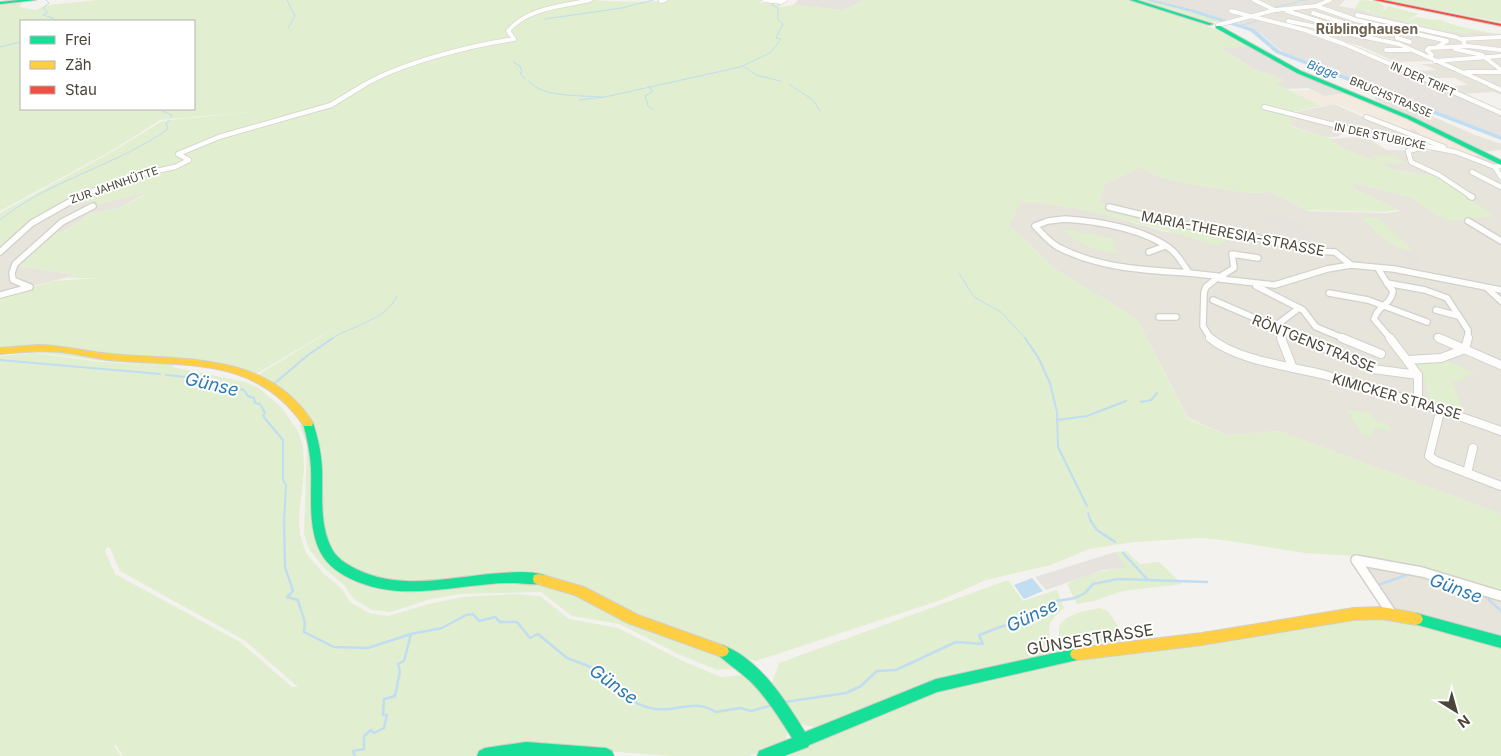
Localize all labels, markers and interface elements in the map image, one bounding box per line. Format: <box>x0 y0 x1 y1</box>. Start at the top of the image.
legend <box>20 20 195 110</box>
district label: Rüblinghausen <box>1316 20 1418 37</box>
text: Frei <box>65 30 91 49</box>
text: Zäh <box>65 55 92 74</box>
water label: Bigge <box>1305 56 1341 82</box>
street label: IN DER TRIFT <box>1388 58 1458 100</box>
street label: BRUCHSTRASSE <box>1348 73 1434 121</box>
text: Stau <box>65 80 97 99</box>
street label: IN DER STUBICKE <box>1333 119 1427 153</box>
street label: ZUR JAHNHÜTTE <box>68 163 160 207</box>
street label: MARIA-THERESIA-STRASSE <box>1140 207 1326 259</box>
street label: RÖNTGENSTRASSE <box>1250 311 1378 375</box>
water label: Günse <box>183 368 241 400</box>
street label: KIMICKER STRASSE <box>1330 369 1464 423</box>
water label: Günse <box>1427 569 1485 607</box>
water label: Günse <box>1003 594 1061 636</box>
street label: GÜNSESTRASSE <box>1025 619 1155 659</box>
water label: Günse <box>586 659 642 709</box>
north arrow <box>1431 686 1481 736</box>
text: N <box>1455 712 1474 732</box>

